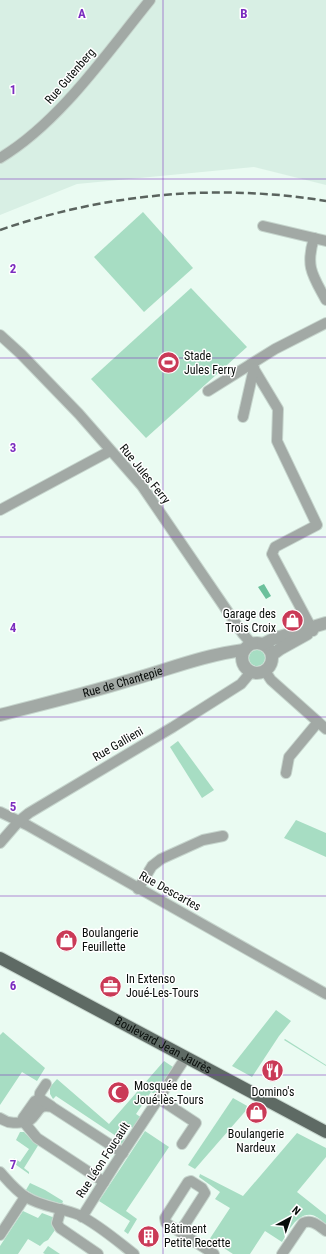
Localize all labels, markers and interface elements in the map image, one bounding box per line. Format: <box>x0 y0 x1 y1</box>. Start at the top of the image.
text: A <box>78 6 86 21</box>
text: B <box>240 6 248 21</box>
street label: Rue Gutenberg <box>42 45 98 107</box>
text: 1 <box>10 82 16 97</box>
text: 2 <box>10 261 17 276</box>
place label: Stade Jules Ferry <box>184 349 236 377</box>
sports icon: Stade Jules Ferry <box>156 350 182 376</box>
text: 3 <box>10 440 16 455</box>
street label: Rue Jules Ferry <box>117 441 173 507</box>
place label: Garage des Trois Croix <box>223 607 276 635</box>
shop icon: Garage des Trois Croix <box>279 608 305 634</box>
text: 4 <box>10 620 17 635</box>
street label: Rue de Chantepie <box>81 664 165 700</box>
street label: Rue Gallieni <box>90 724 146 764</box>
text: 5 <box>10 799 17 814</box>
street label: Rue Descartes <box>137 868 203 914</box>
place label: Boulangerie Feuillette <box>82 926 139 954</box>
shop icon: Boulangerie Feuillette <box>53 927 79 953</box>
place label: In Extenso Joué-Les-Tours <box>126 972 199 1000</box>
office icon: In Extenso Joué-Les-Tours <box>98 973 124 999</box>
text: 6 <box>10 978 17 993</box>
street label: Boulevard Jean Jaurès <box>112 1014 214 1077</box>
restaurant icon: Domino's <box>260 1058 286 1084</box>
place label: Mosquée de Joué-lès-Tours <box>134 1079 204 1107</box>
mosque icon: Mosquée de Joué-lès-Tours <box>105 1080 131 1106</box>
place label: Domino's <box>252 1085 294 1099</box>
shop icon: Boulangerie Nardeux <box>243 1100 269 1126</box>
street label: Rue Léon Foucault <box>73 1119 133 1200</box>
place label: Boulangerie Nardeux <box>228 1127 285 1155</box>
text: 7 <box>10 1157 17 1172</box>
north arrow <box>270 1198 310 1238</box>
text: N <box>289 1204 303 1218</box>
place label: Bâtiment Petite Recette <box>164 1222 231 1250</box>
building icon: Bâtiment Petite Recette <box>135 1223 161 1249</box>

